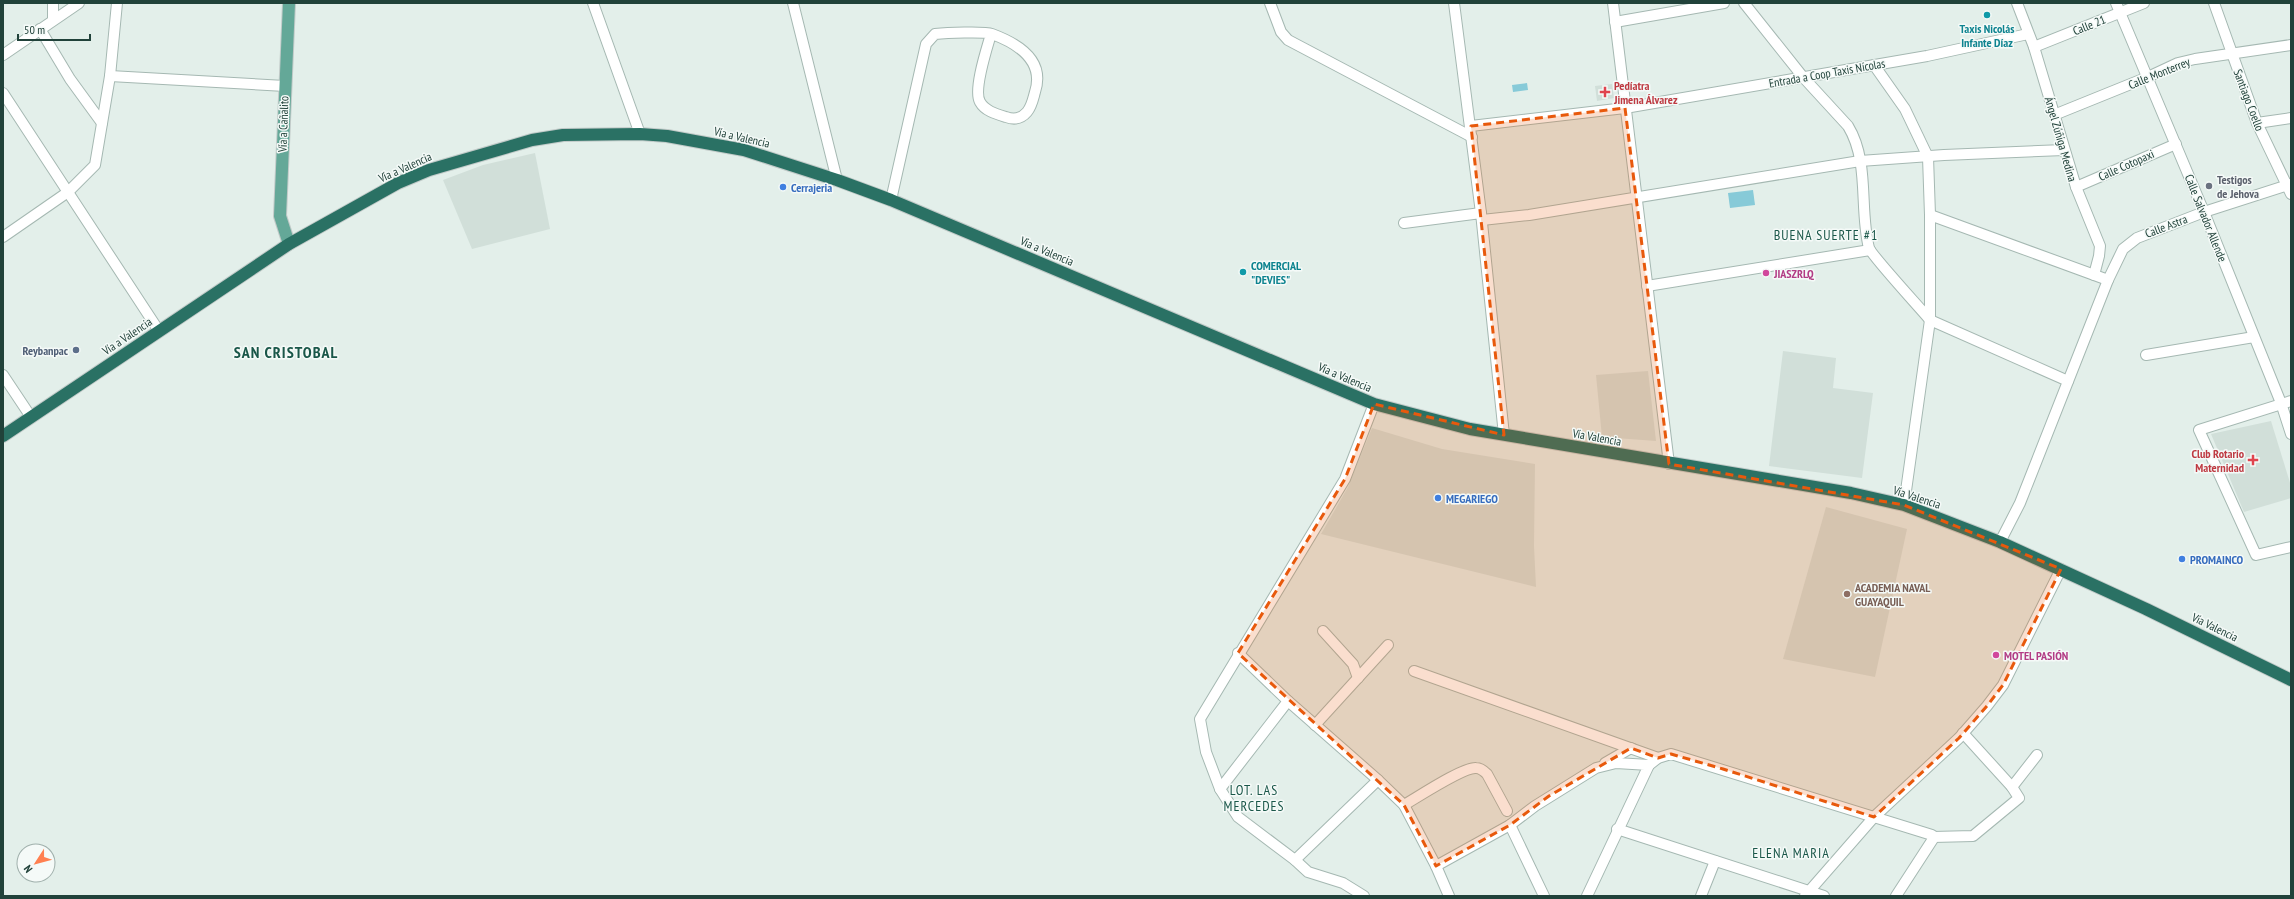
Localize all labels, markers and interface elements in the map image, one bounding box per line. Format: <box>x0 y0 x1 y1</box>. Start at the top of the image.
marker: Taxis Nicolás Infante Díaz <box>1982 10 1992 20</box>
street label: Calle 21 <box>2070 12 2108 38</box>
scale bar <box>18 16 90 42</box>
place label: Taxis Nicolás Infante Díaz <box>1960 21 2014 50</box>
text: 50 m <box>24 22 45 37</box>
street label: Calle Monterrey <box>2126 54 2193 92</box>
street label: Entrada a Coop Taxis Nícolas <box>1768 55 1886 91</box>
street label: Santiago Coello <box>2230 67 2268 133</box>
place label: Pedíatra Jimena Álvarez <box>1613 78 1678 107</box>
marker: Pedíatra Jimena Álvarez <box>1599 86 1611 98</box>
street label: Ángel Zúñiga Medina <box>2042 95 2080 183</box>
street label: Vía a Cañalito <box>274 96 291 153</box>
street label: Vía a Valencia <box>712 123 771 151</box>
street label: Calle Cotopaxi <box>2096 146 2156 184</box>
street label: Vía a Valencia <box>375 149 434 186</box>
street label: Calle Salvador Allende <box>2182 172 2230 264</box>
place label: Testigos de Jehova <box>2217 172 2259 201</box>
place label: Cerrajeria <box>791 180 832 195</box>
marker: Testigos de Jehova <box>2204 181 2214 191</box>
marker: Cerrajeria <box>778 182 788 192</box>
street label: Calle Astra <box>2143 211 2189 241</box>
district label: BUENA SUERTE #1 <box>1774 226 1878 244</box>
street label: Vía a Valencia <box>1017 233 1076 269</box>
place label: COMERCIAL "DEVIES" <box>1251 258 1301 287</box>
place label: JIASZRLQ <box>1773 266 1814 281</box>
marker: COMERCIAL "DEVIES" <box>1238 267 1248 277</box>
marker: JIASZRLQ <box>1761 268 1771 278</box>
street label: Vía a Valencia <box>98 314 155 359</box>
district label: SAN CRISTOBAL <box>234 342 338 362</box>
place label: Reybanpac <box>22 343 69 358</box>
marker: Reybanpac <box>71 345 81 355</box>
street label: Vía a Valencia <box>1315 359 1374 395</box>
street label: Vía Valencia <box>1570 425 1623 449</box>
place label: Club Rotario Maternidad <box>2192 446 2245 475</box>
marker: Club Rotario Maternidad <box>2247 454 2259 466</box>
street label: Vía Valencia <box>1890 482 1943 512</box>
place label: MEGARIEGO <box>1446 491 1498 506</box>
marker: MEGARIEGO <box>1433 493 1443 503</box>
place label: PROMAINCO <box>2190 552 2244 567</box>
marker: PROMAINCO <box>2177 554 2187 564</box>
place label: ACADEMIA NAVAL GUAYAQUIL <box>1854 580 1930 609</box>
marker: ACADEMIA NAVAL GUAYAQUIL <box>1842 589 1852 599</box>
street label: Vía Valencia <box>2189 609 2241 645</box>
place label: MOTEL PASIÓN <box>2004 648 2068 663</box>
marker: MOTEL PASIÓN <box>1991 650 2001 660</box>
district label: LOT. LAS MERCEDES <box>1223 781 1285 815</box>
north arrow <box>16 843 56 883</box>
district label: ELENA MARIA <box>1752 844 1830 862</box>
text: N <box>20 862 35 875</box>

